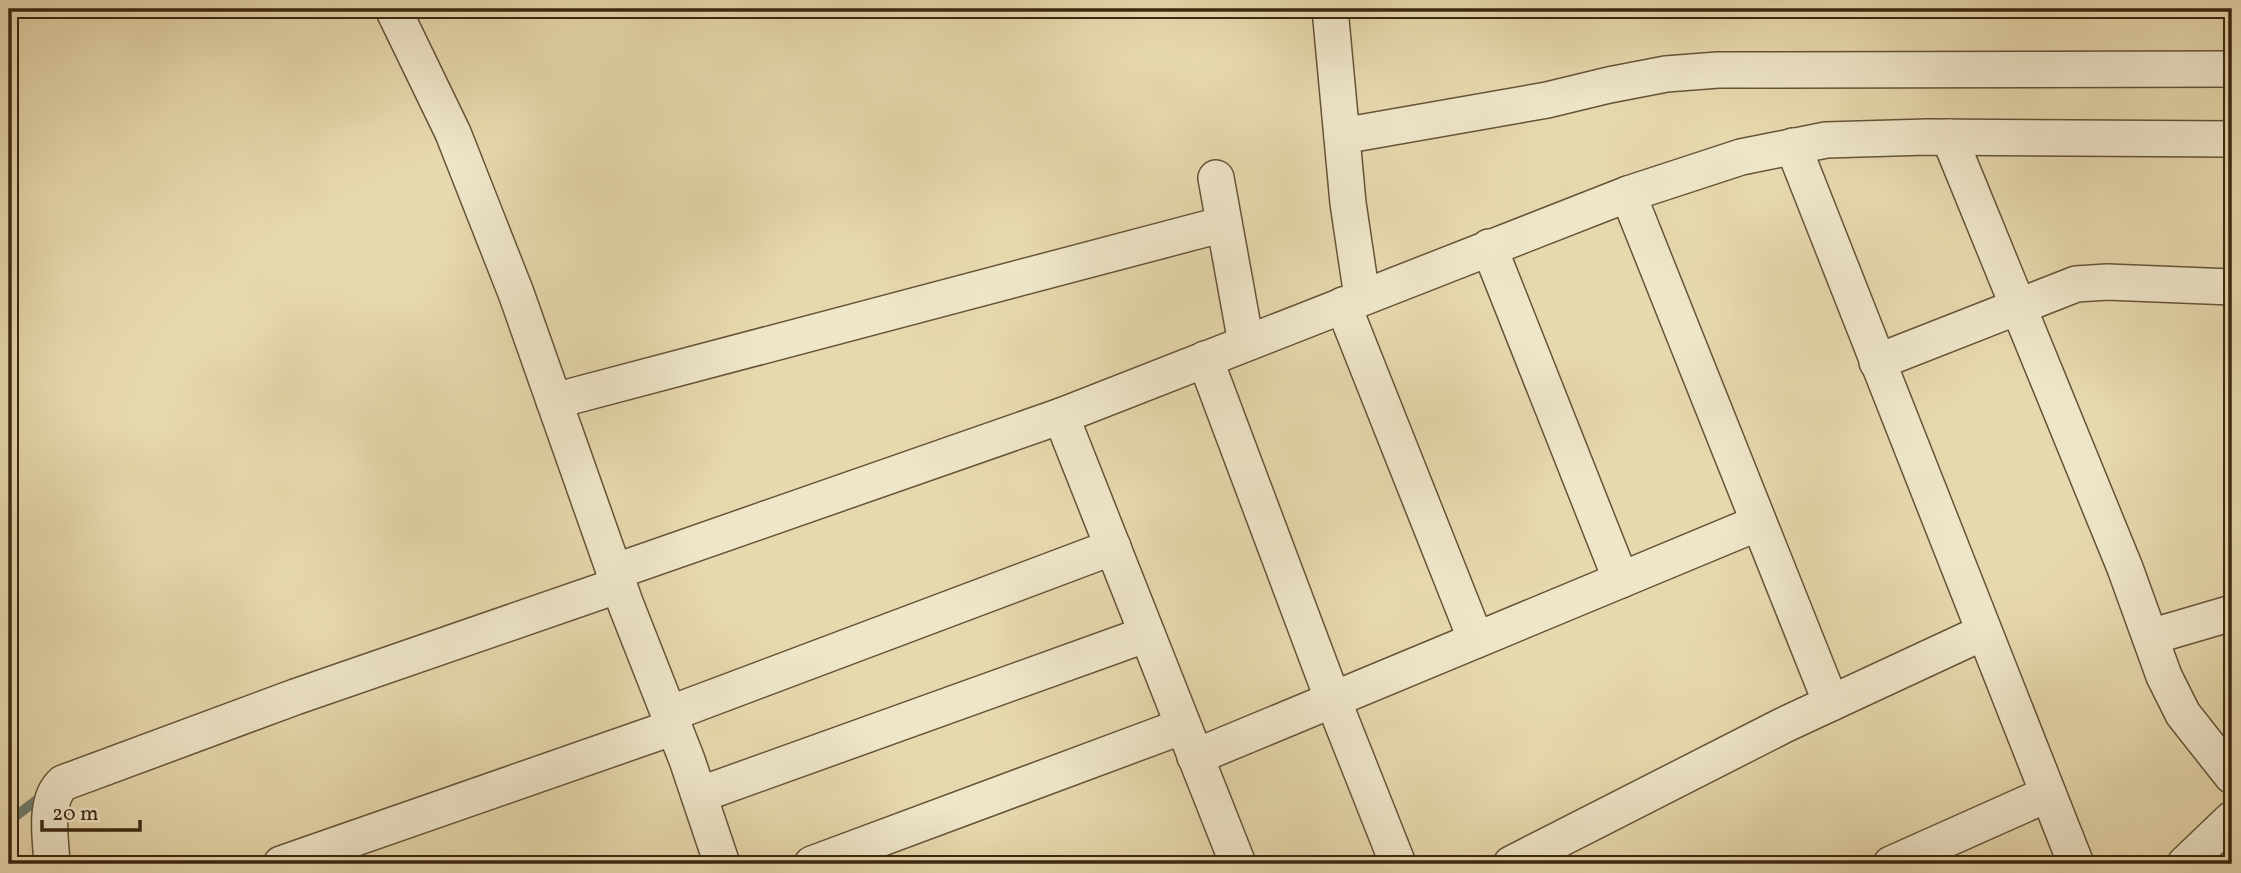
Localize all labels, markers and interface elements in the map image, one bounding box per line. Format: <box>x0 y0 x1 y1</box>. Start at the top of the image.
scale bar <box>42 789 140 833</box>
text: 20 m <box>52 800 98 829</box>

